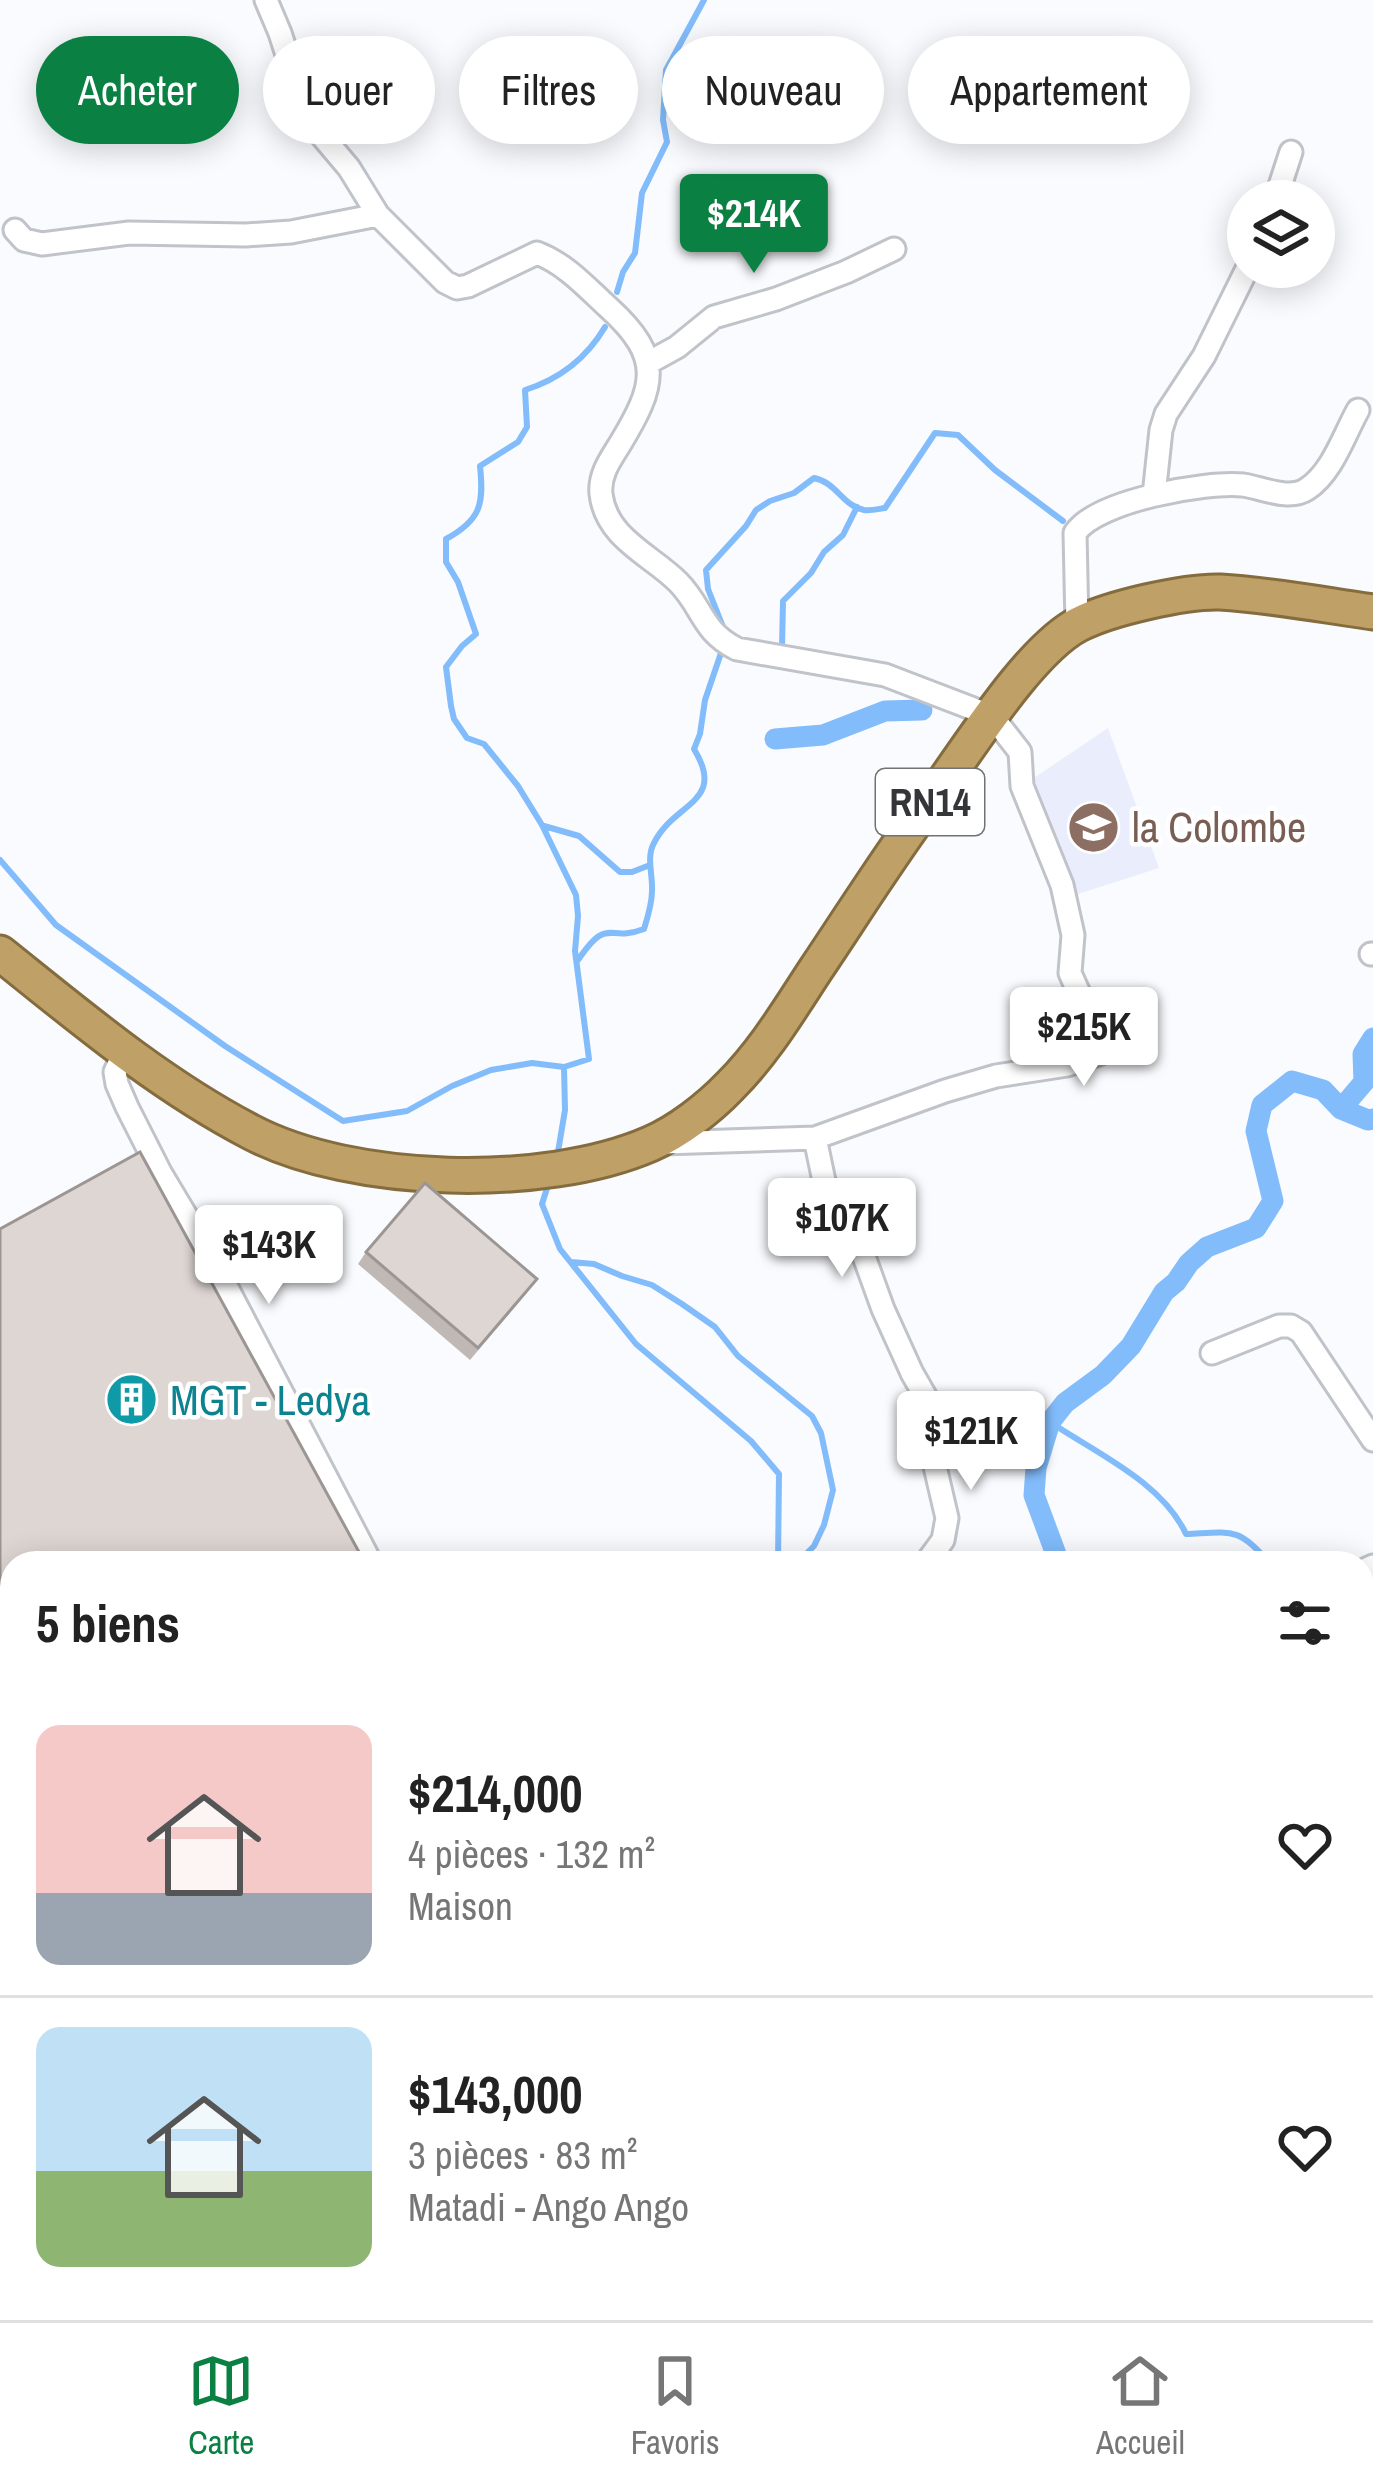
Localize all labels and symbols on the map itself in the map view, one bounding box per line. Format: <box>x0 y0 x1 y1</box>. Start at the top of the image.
pin: $214K <box>670 174 838 276</box>
road number: RN14 <box>876 769 984 835</box>
school or university icon: la Colombe <box>1065 799 1121 855</box>
place label: la Colombe <box>1132 799 1306 855</box>
pin: $215K <box>1000 987 1168 1089</box>
pin: $107K <box>758 1178 926 1280</box>
pin: $143K <box>185 1205 353 1307</box>
building icon: MGT - Ledya <box>103 1372 159 1428</box>
place label: MGT - Ledya <box>170 1372 370 1428</box>
pin: $121K <box>887 1391 1055 1493</box>

